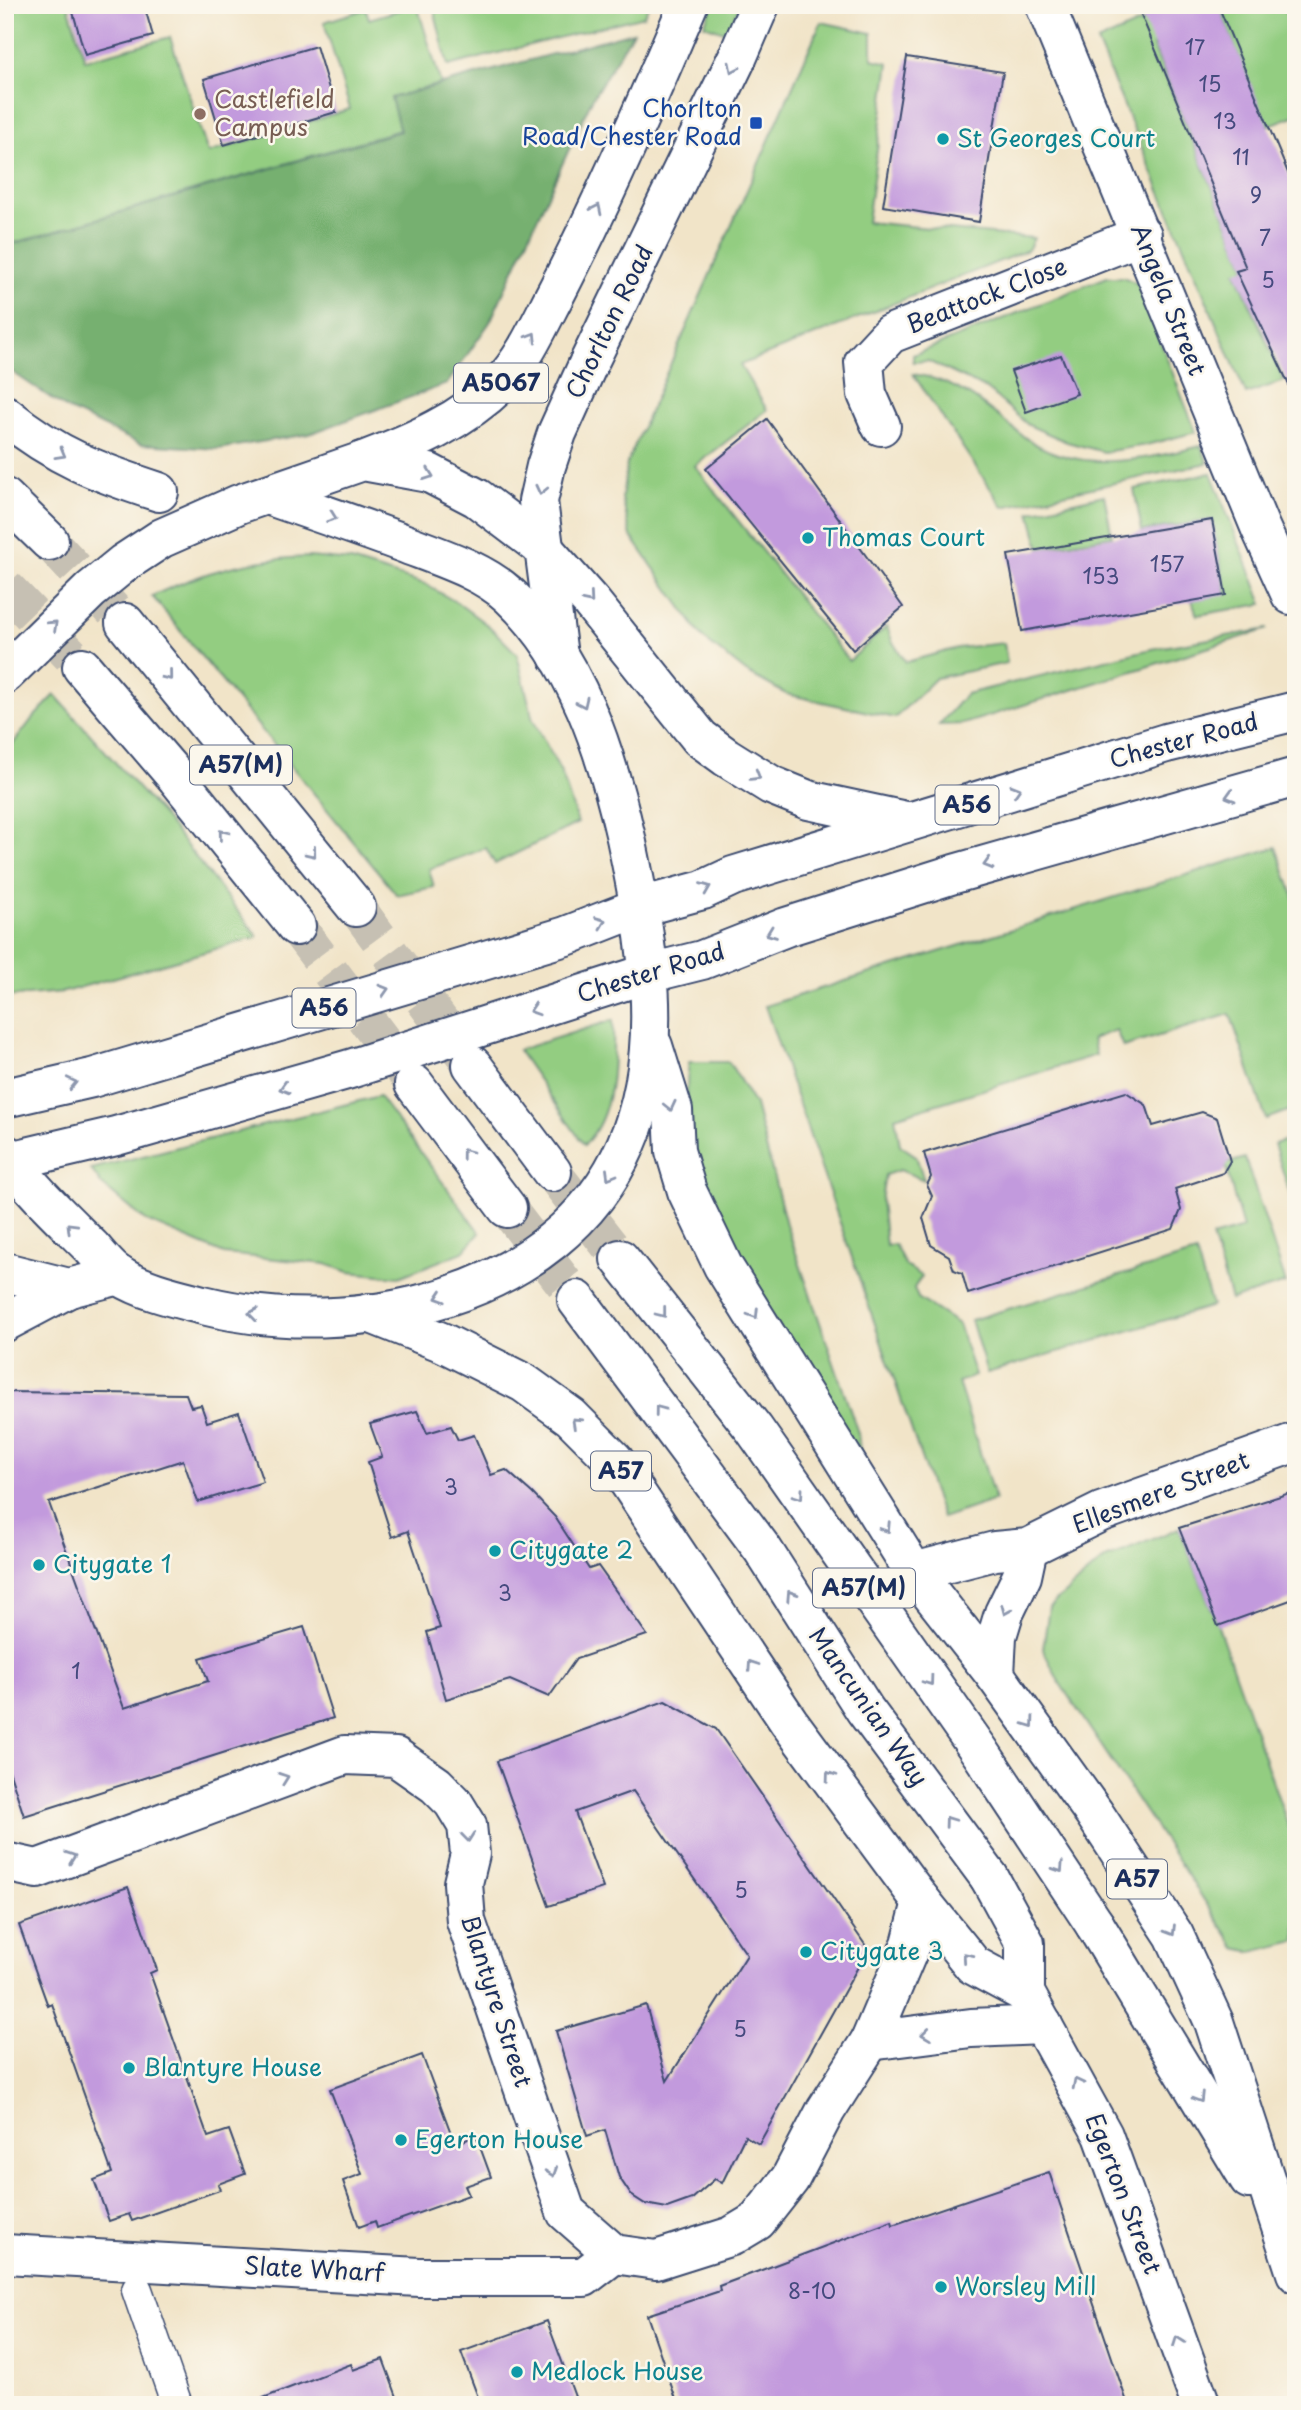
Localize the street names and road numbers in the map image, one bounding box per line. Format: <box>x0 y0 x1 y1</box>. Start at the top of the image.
street label: Angela Street <box>1123 218 1217 381</box>
street label: Chorlton Road <box>555 238 661 404</box>
street label: Beattock Close <box>901 247 1072 341</box>
road number: A5067 <box>454 364 548 402</box>
street label: Chester Road <box>1105 702 1262 776</box>
road number: A57(M) <box>190 746 292 785</box>
road number: A56 <box>936 786 998 824</box>
street label: Chester Road <box>572 932 729 1011</box>
road number: A56 <box>292 988 356 1028</box>
street label: Ellesmere Street <box>1067 1441 1254 1541</box>
road number: A57 <box>591 1452 651 1490</box>
road number: A57(M) <box>813 1568 915 1608</box>
street label: Mancunian Way <box>801 1619 938 1793</box>
road number: A57 <box>1107 1860 1167 1898</box>
street label: Blantyre Street <box>453 1909 543 2092</box>
street label: Egerton Street <box>1078 2108 1172 2279</box>
street label: Slate Wharf <box>243 2246 387 2290</box>

